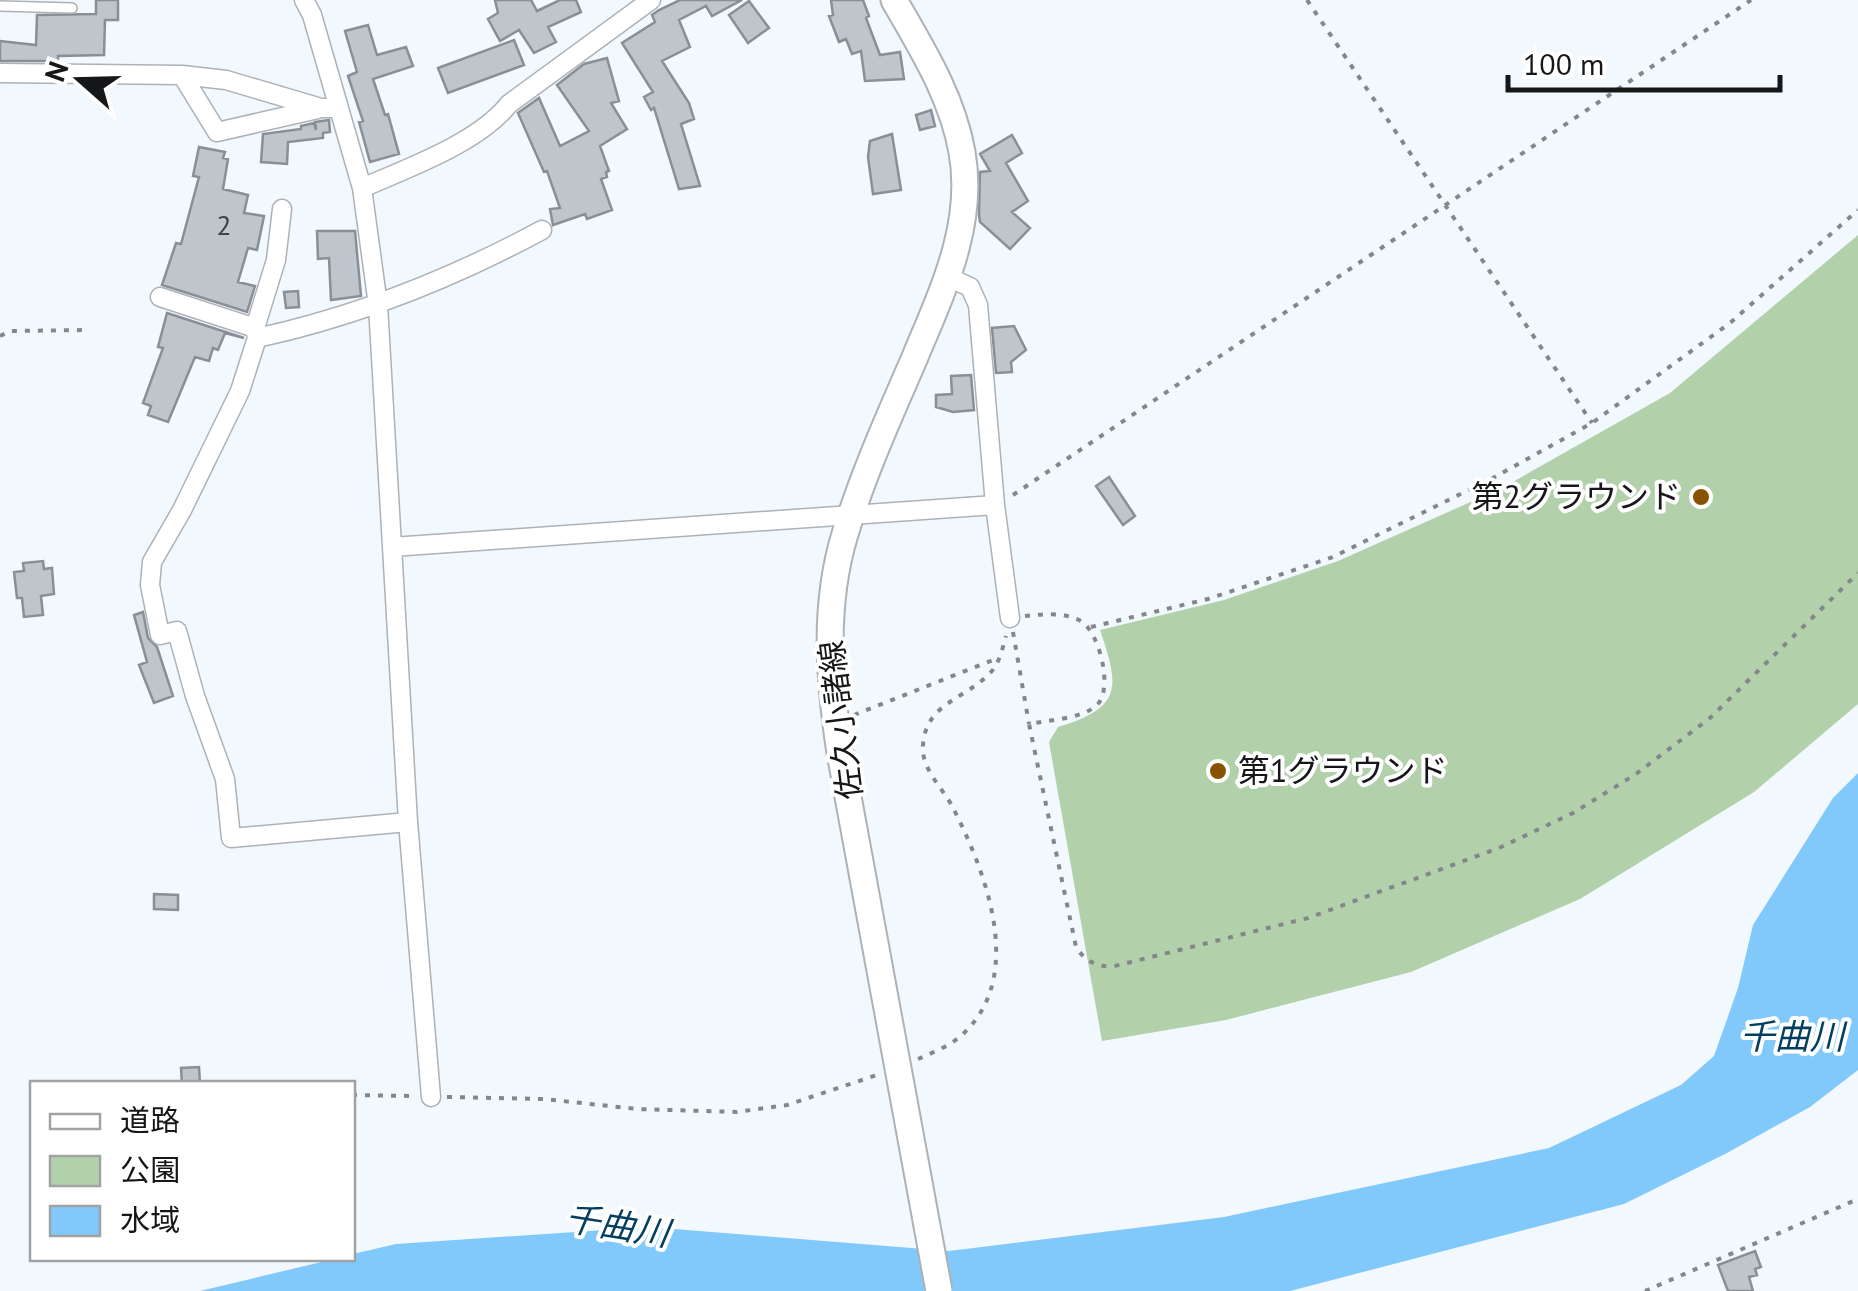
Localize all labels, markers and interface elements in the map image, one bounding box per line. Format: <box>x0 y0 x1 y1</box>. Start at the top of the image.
north arrow <box>30 30 130 130</box>
scale bar <box>1508 30 1780 92</box>
text: 100 m <box>1523 44 1604 83</box>
text: N <box>36 56 77 86</box>
house number: 2 <box>216 206 232 243</box>
place label: 第2グラウンド <box>1472 475 1681 517</box>
marker: 第2グラウンド <box>1690 486 1712 508</box>
street label: 佐久小諸線 <box>809 638 871 802</box>
place label: 第1グラウンド <box>1238 749 1447 791</box>
marker: 第1グラウンド <box>1207 760 1229 782</box>
water label: 千曲川 <box>1739 1013 1848 1059</box>
legend <box>30 1081 355 1261</box>
text: 道路 <box>120 1100 180 1139</box>
text: 公園 <box>120 1150 180 1189</box>
water label: 千曲川 <box>562 1194 677 1257</box>
text: 水域 <box>120 1200 180 1239</box>

